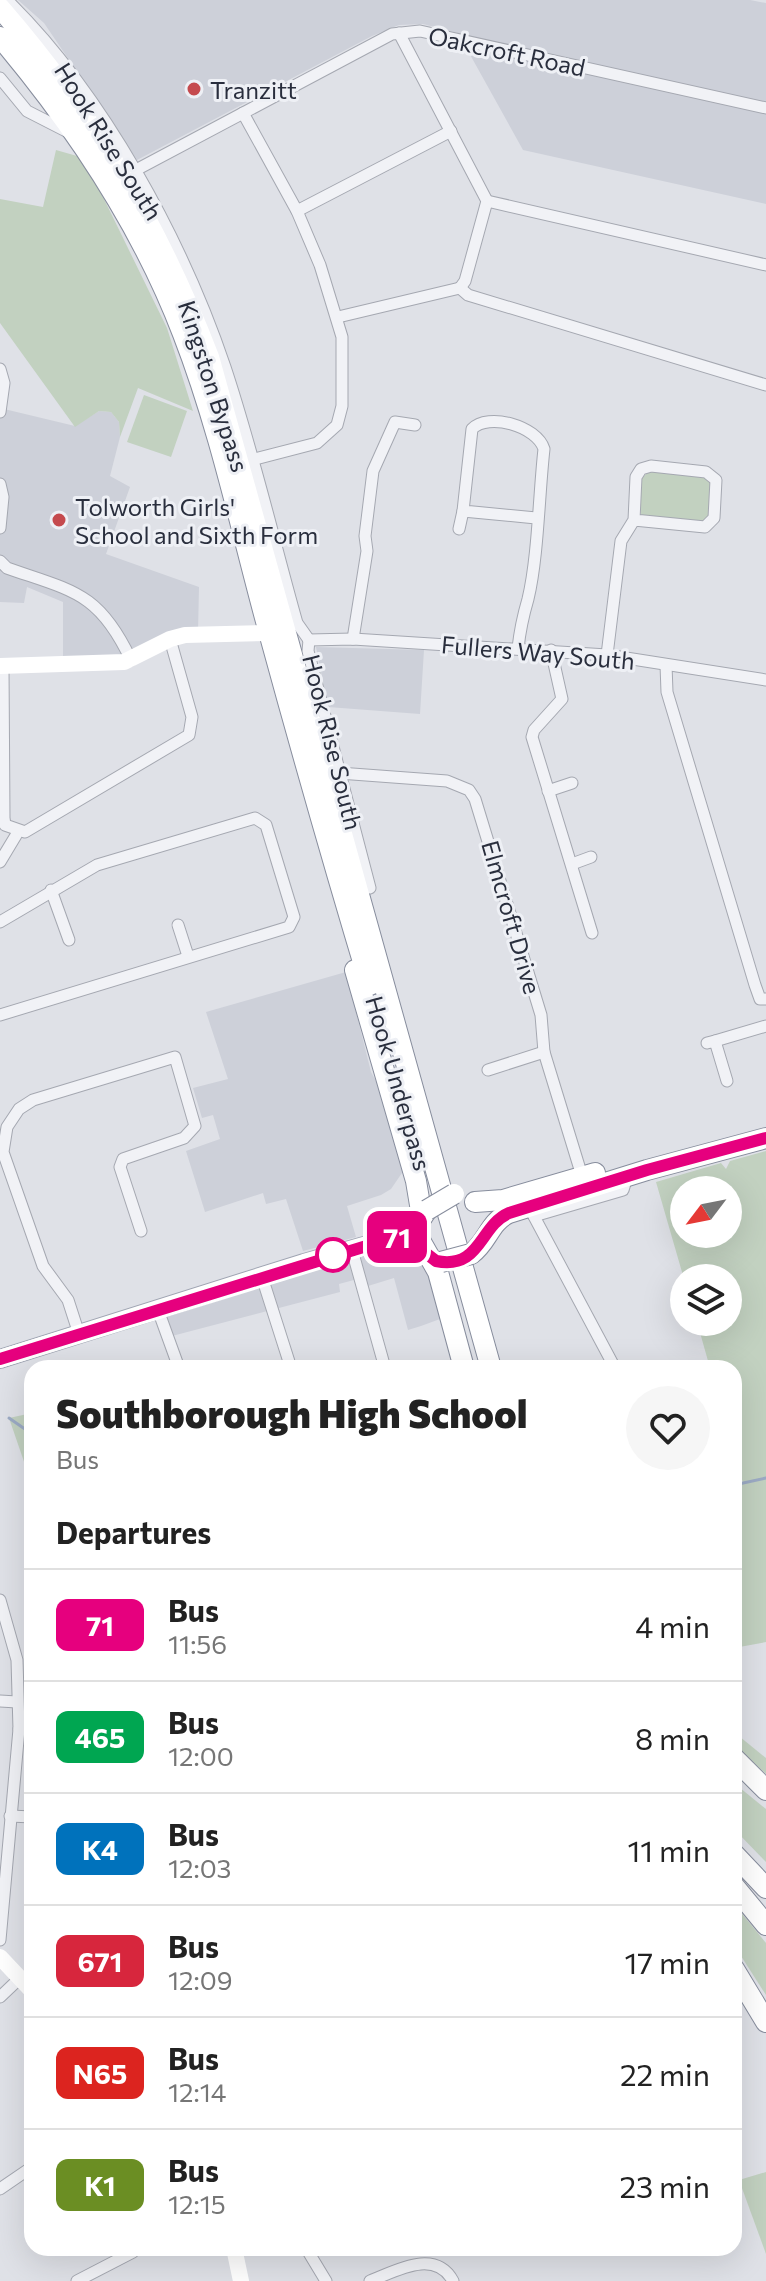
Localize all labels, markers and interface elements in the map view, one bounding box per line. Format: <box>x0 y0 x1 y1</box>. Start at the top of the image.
street label: Oakcroft Road <box>426 20 588 82</box>
street label: Hook Rise South <box>49 57 169 225</box>
place label: Tranzitt <box>210 75 297 104</box>
marker: Tranzitt <box>185 80 203 98</box>
street label: Kingston Bypass <box>173 297 255 475</box>
place label: Tolworth Girls' School and Sixth Form <box>75 492 318 549</box>
marker: Tolworth Girls' School and Sixth Form <box>50 511 68 529</box>
street label: Fullers Way South <box>440 629 636 675</box>
street label: Hook Rise South <box>297 651 369 833</box>
street label: Elmcroft Drive <box>476 837 548 997</box>
street label: Hook Underpass <box>360 992 438 1174</box>
north arrow <box>670 1176 742 1248</box>
map controls <box>670 1176 742 1336</box>
line badge: 71 <box>361 1211 433 1263</box>
text: 71 <box>383 1220 411 1254</box>
unlabelled marker <box>316 1238 350 1272</box>
button: layers <box>670 1264 742 1336</box>
button: heart <box>626 1386 710 1470</box>
text: Southborough High School <box>56 1389 528 1436</box>
text: Bus <box>56 1443 99 1474</box>
text: Departures <box>56 1513 211 1550</box>
text: Bus <box>168 1591 219 1628</box>
text: 4 min <box>635 1607 710 1644</box>
text: 71 <box>86 1608 114 1642</box>
text: 11:56 <box>168 1628 227 1659</box>
text: Bus <box>168 1703 219 1740</box>
text: 8 min <box>635 1719 710 1756</box>
text: 465 <box>75 1720 125 1754</box>
text: 12:00 <box>168 1740 234 1771</box>
text: Bus <box>168 1815 219 1852</box>
text: 11 min <box>628 1831 710 1868</box>
text: K4 <box>82 1832 118 1866</box>
text: 12:03 <box>168 1852 231 1883</box>
text: Bus <box>168 1927 219 1964</box>
text: 17 min <box>625 1943 710 1980</box>
text: 671 <box>77 1944 123 1978</box>
text: 12:09 <box>168 1964 232 1995</box>
text: Bus <box>168 2039 219 2076</box>
text: 22 min <box>620 2055 710 2092</box>
text: N65 <box>73 2056 127 2090</box>
text: 12:14 <box>168 2076 226 2107</box>
text: Bus <box>168 2151 219 2188</box>
text: 23 min <box>619 2167 710 2204</box>
text: K1 <box>84 2168 116 2202</box>
text: 12:15 <box>168 2188 226 2219</box>

